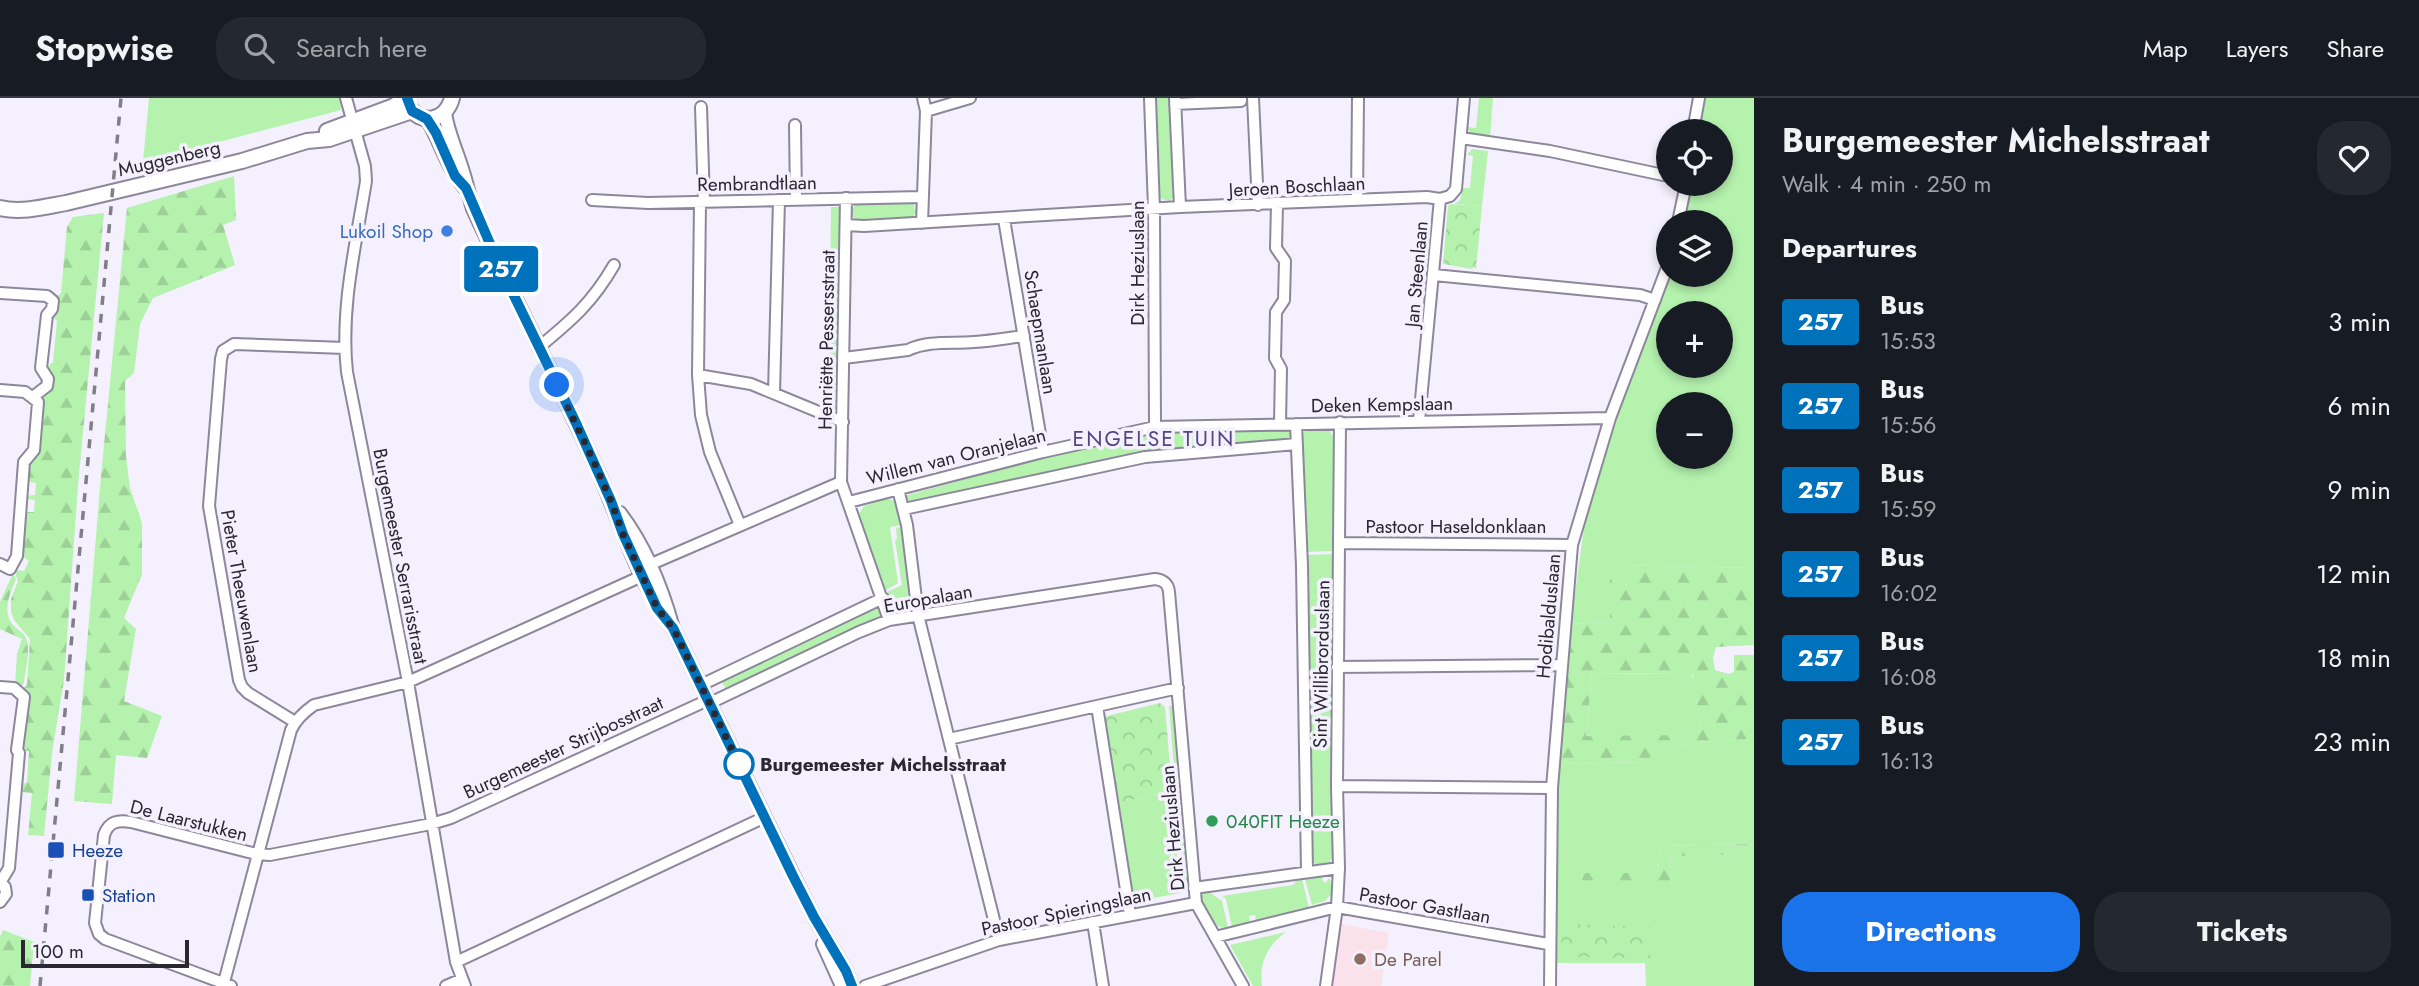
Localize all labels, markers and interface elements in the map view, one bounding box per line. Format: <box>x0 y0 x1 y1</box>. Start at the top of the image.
search box <box>216 17 706 80</box>
text: Stopwise <box>35 25 174 72</box>
icon: search <box>240 29 278 67</box>
text: Search here <box>296 29 427 67</box>
text: Map <box>2143 31 2188 66</box>
text: Layers <box>2226 31 2288 66</box>
text: Share <box>2326 31 2384 66</box>
text: Burgemeester Michelsstraat <box>1782 117 2209 164</box>
map controls <box>1656 119 1733 469</box>
button: locate <box>1656 119 1733 196</box>
button: heart <box>2317 121 2391 195</box>
street label: Muggenberg <box>115 134 223 183</box>
text: Walk · 4 min · 250 m <box>1782 167 1991 201</box>
street label: Rembrandtlaan <box>697 169 817 198</box>
street label: Jeroen Boschlaan <box>1225 169 1366 204</box>
street label: Dirk Heziuslaan <box>1124 200 1151 326</box>
button: layers <box>1656 210 1733 287</box>
place label: Lukoil Shop <box>340 218 433 245</box>
street label: Jan Steenlaan <box>1398 220 1435 331</box>
marker: Lukoil Shop <box>439 223 455 239</box>
text: Departures <box>1782 229 1917 267</box>
line badge: 257 <box>461 246 541 292</box>
street label: Henriëtte Pessersstraat <box>811 250 842 430</box>
text: 257 <box>478 251 524 286</box>
street label: Schaepmanlaan <box>1017 268 1064 396</box>
text: Bus <box>1880 286 1924 324</box>
button: + <box>1656 301 1733 378</box>
text: 3 min <box>2328 303 2391 341</box>
text: 257 <box>1798 304 1843 339</box>
text: 15:53 <box>1880 324 1936 358</box>
your location <box>539 367 574 402</box>
text: Bus <box>1880 370 1924 408</box>
text: 6 min <box>2328 387 2391 425</box>
text: 257 <box>1798 388 1843 423</box>
street label: Deken Kempslaan <box>1311 390 1453 419</box>
button: − <box>1656 392 1733 469</box>
text: 15:56 <box>1880 408 1936 442</box>
street label: Willem van Oranjelaan <box>864 421 1049 492</box>
district label: ENGELSE TUIN <box>1073 424 1235 454</box>
street label: Burgemeester Serrarisstraat <box>366 446 435 667</box>
text: Bus <box>1880 454 1924 492</box>
text: 9 min <box>2328 471 2391 509</box>
text: 257 <box>1798 472 1843 507</box>
text: 15:59 <box>1880 492 1936 526</box>
street label: Pieter Theeuwenlaan <box>214 507 269 675</box>
street label: Pastoor Haseldonklaan <box>1366 513 1546 540</box>
text: Bus <box>1880 538 1924 576</box>
street label: Hodibalduslaan <box>1530 553 1567 680</box>
text: 12 min <box>2316 555 2391 593</box>
text: 257 <box>1798 556 1843 591</box>
text: 16:02 <box>1880 576 1937 610</box>
street label: Europalaan <box>882 577 975 620</box>
street label: Sint Willibrorduslaan <box>1307 580 1336 748</box>
text: Bus <box>1880 622 1924 660</box>
text: 18 min <box>2317 639 2391 677</box>
text: 257 <box>1798 640 1843 675</box>
text: 16:08 <box>1880 660 1937 694</box>
street label: Burgemeester Strijbosstraat <box>459 689 668 806</box>
text: Bus <box>1880 706 1924 744</box>
text: 23 min <box>2314 723 2391 761</box>
text: 257 <box>1798 724 1843 759</box>
text: 16:13 <box>1880 744 1933 778</box>
marker: Burgemeester Michelsstraat <box>724 749 754 779</box>
place label: Burgemeester Michelsstraat <box>760 751 1006 778</box>
street label: Dirk Heziuslaan <box>1154 764 1191 892</box>
street label: De Laarstukken <box>127 793 250 848</box>
place label: 040FIT Heeze <box>1226 808 1340 835</box>
marker: 040FIT Heeze <box>1204 813 1220 829</box>
place label: Heeze <box>72 837 123 864</box>
marker: Heeze <box>46 840 66 860</box>
street label: Pastoor Spieringslaan <box>979 880 1153 943</box>
street label: Pastoor Gastlaan <box>1357 881 1493 930</box>
place label: Station <box>102 882 156 909</box>
marker: Station <box>80 887 96 903</box>
button: Directions <box>1782 892 2080 972</box>
button: Tickets <box>2094 892 2391 972</box>
scale bar <box>21 937 189 969</box>
text: 100 m <box>32 938 84 965</box>
place label: De Parel <box>1374 946 1442 973</box>
marker: De Parel <box>1352 951 1368 967</box>

